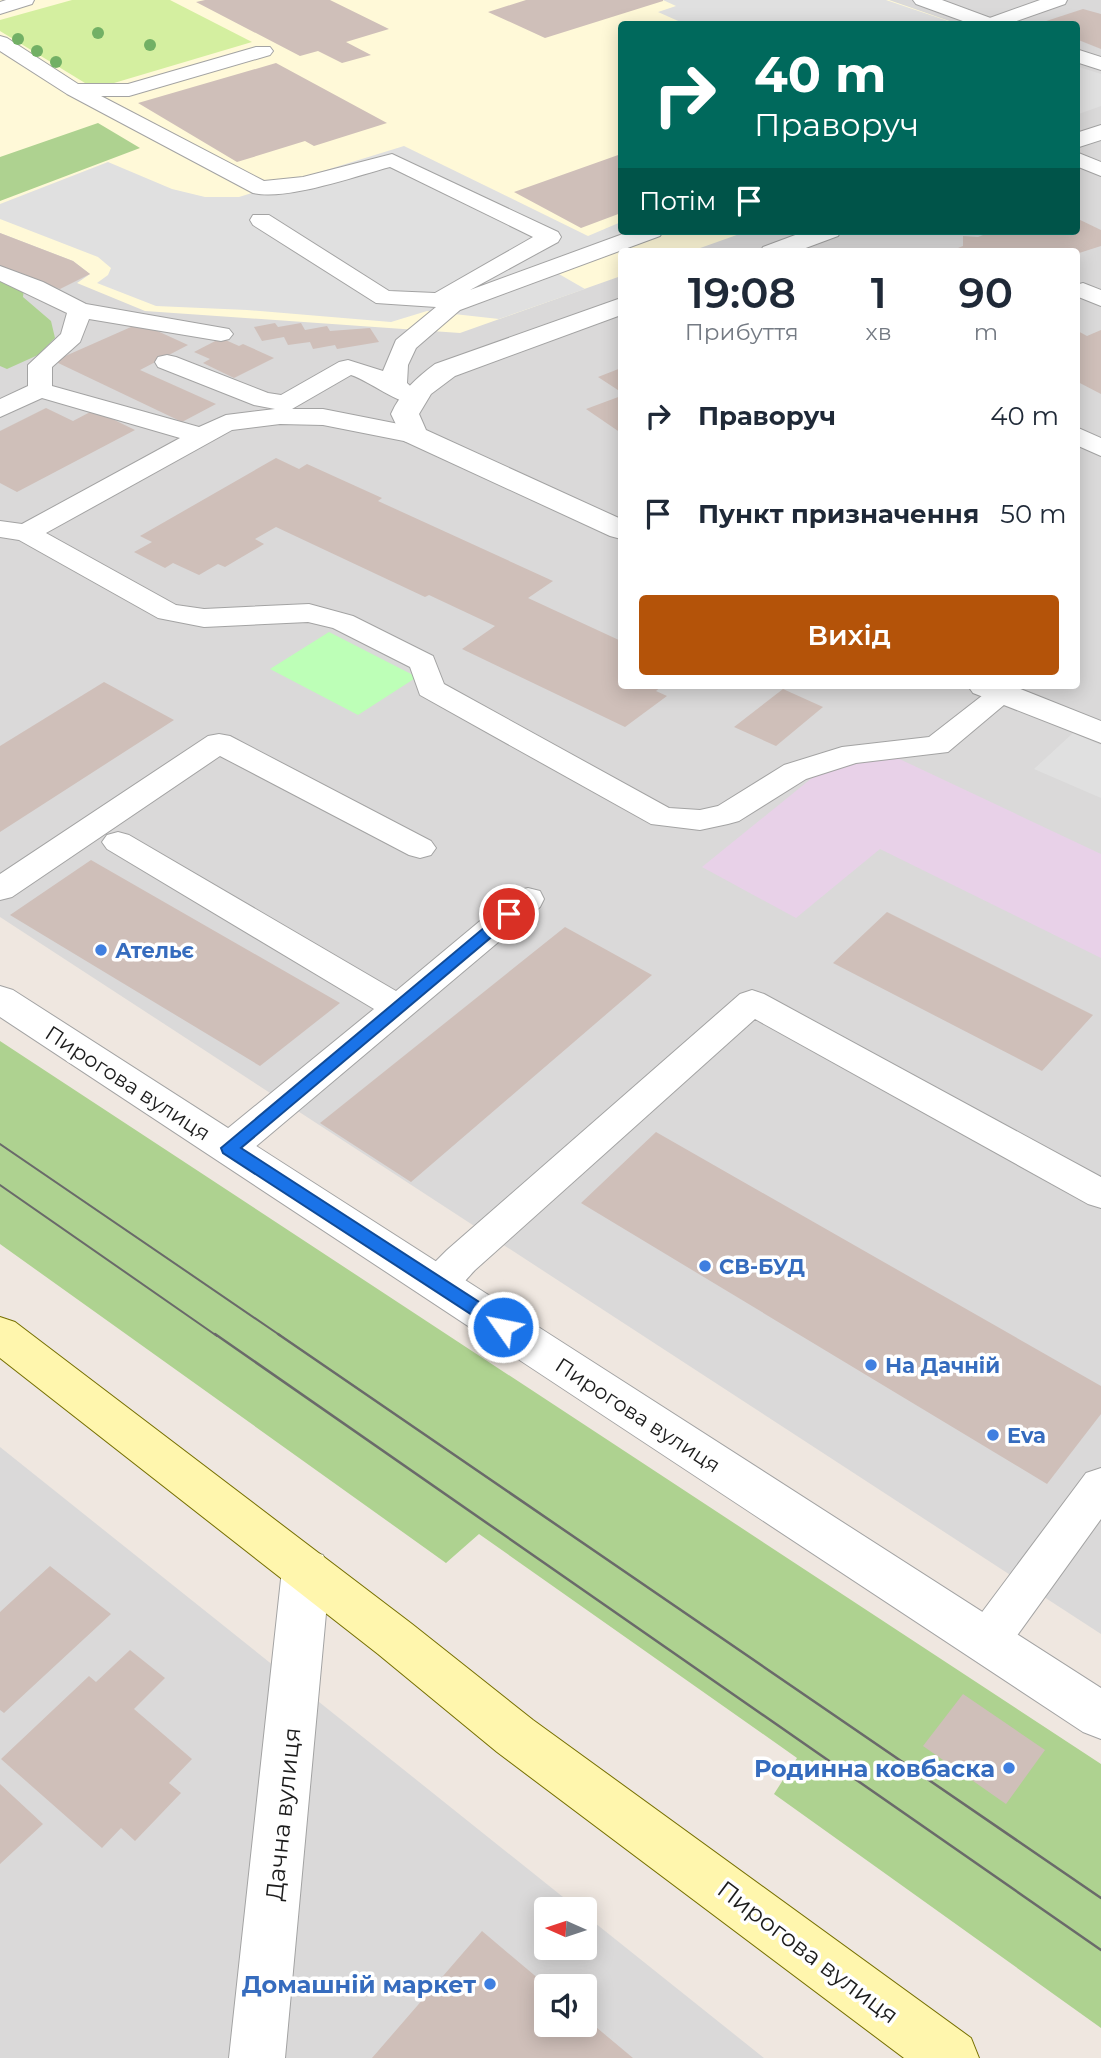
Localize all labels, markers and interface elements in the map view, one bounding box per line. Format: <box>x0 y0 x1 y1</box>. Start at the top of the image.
text: 40 m <box>754 45 886 104</box>
icon: right <box>639 49 730 140</box>
text: Праворуч <box>754 105 919 144</box>
icon: arrive <box>730 182 768 220</box>
text: Потім <box>639 185 716 217</box>
text: 19:08 <box>688 267 796 319</box>
text: 1 <box>871 267 887 319</box>
text: 90 <box>959 267 1013 319</box>
text: Прибуття <box>685 318 799 346</box>
text: хв <box>866 318 892 346</box>
text: m <box>974 318 998 346</box>
icon: right <box>639 397 677 435</box>
text: Праворуч <box>698 400 836 432</box>
text: 40 m <box>990 400 1059 432</box>
icon: arrive <box>639 495 677 533</box>
text: Пункт призначення <box>698 498 979 530</box>
text: 50 m <box>1000 498 1067 530</box>
button: Вихід <box>639 595 1059 675</box>
pin <box>479 884 539 944</box>
icon: arrive <box>490 895 528 933</box>
place label: Ательє <box>115 938 195 963</box>
marker: Ательє <box>93 942 109 958</box>
street label: Пирогова вулиця <box>41 1020 215 1146</box>
place label: СВ-БУД <box>719 1254 805 1279</box>
marker: СВ-БУД <box>697 1258 713 1274</box>
position arrow <box>466 1290 540 1364</box>
street label: Пирогова вулиця <box>551 1352 725 1478</box>
place label: На Дачній <box>885 1353 1000 1378</box>
marker: На Дачній <box>863 1357 879 1373</box>
place label: Eva <box>1007 1423 1046 1448</box>
marker: Eva <box>985 1427 1001 1443</box>
street label: Дачна вулиця <box>259 1726 307 1902</box>
place label: Родинна ковбаска <box>754 1754 995 1783</box>
marker: Родинна ковбаска <box>1001 1760 1017 1776</box>
street label: Пирогова вулиця <box>712 1874 904 2030</box>
north arrow <box>534 1897 597 1960</box>
map controls <box>534 1897 597 2037</box>
place label: Домашній маркет <box>242 1970 476 1999</box>
button: sound <box>534 1974 597 2037</box>
marker: Домашній маркет <box>482 1976 498 1992</box>

